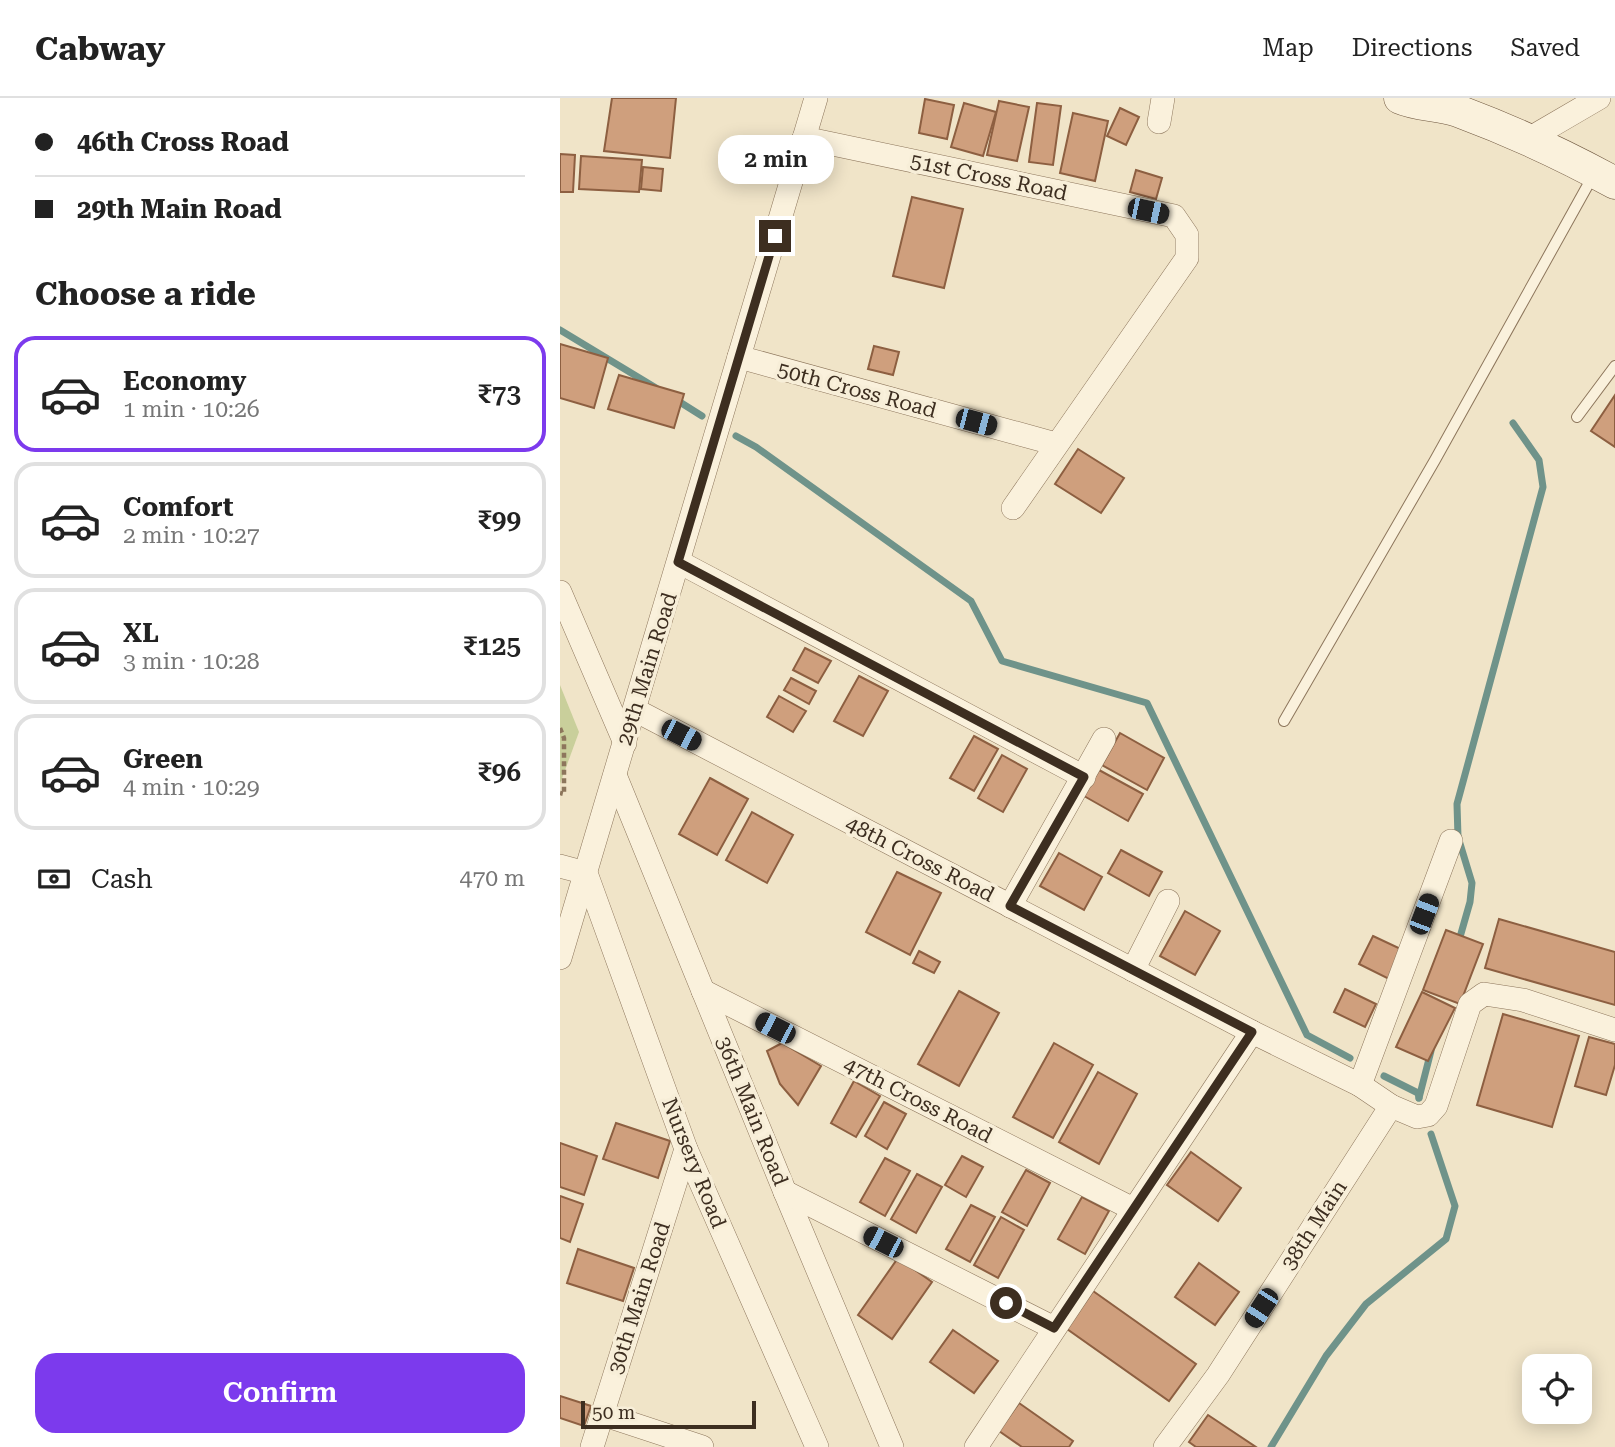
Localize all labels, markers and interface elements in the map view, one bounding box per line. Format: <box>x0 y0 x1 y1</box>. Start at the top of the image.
text: Cabway <box>35 29 165 68</box>
text: Map <box>1262 34 1314 62</box>
text: Directions <box>1352 34 1472 62</box>
text: Saved <box>1510 34 1580 62</box>
text: 46th Cross Road <box>77 127 289 157</box>
callout: 2 min <box>717 135 833 184</box>
text: 2 min <box>744 146 808 173</box>
street label: 51st Cross Road <box>908 149 1070 205</box>
text: 29th Main Road <box>77 194 282 224</box>
car <box>1126 196 1171 226</box>
route end <box>759 220 791 252</box>
text: Choose a ride <box>35 275 256 313</box>
street label: 50th Cross Road <box>775 357 940 423</box>
icon: car <box>39 363 102 426</box>
text: Economy <box>123 366 246 396</box>
text: ₹73 <box>477 379 521 409</box>
text: 1 min · 10:26 <box>123 396 260 423</box>
car <box>953 406 1000 438</box>
icon: car <box>39 489 102 552</box>
text: Comfort <box>123 492 233 522</box>
text: ₹99 <box>477 505 521 535</box>
text: 2 min · 10:27 <box>123 522 260 549</box>
street label: 29th Main Road <box>612 589 682 748</box>
icon: car <box>39 615 102 678</box>
text: XL <box>123 618 159 648</box>
text: ₹125 <box>463 631 521 661</box>
text: 3 min · 10:28 <box>123 648 260 675</box>
car <box>658 716 705 754</box>
icon: car <box>39 741 102 804</box>
text: Green <box>123 744 203 774</box>
text: ₹96 <box>477 757 521 787</box>
text: 4 min · 10:29 <box>123 774 260 801</box>
street label: 48th Cross Road <box>842 811 999 907</box>
icon: cash <box>35 860 73 898</box>
text: Cash <box>91 864 153 894</box>
text: 470 m <box>460 865 525 892</box>
car <box>1407 891 1442 937</box>
car <box>752 1009 799 1047</box>
street label: 36th Main Road <box>711 1033 793 1190</box>
street label: 47th Cross Road <box>840 1052 997 1148</box>
street label: Nursery Road <box>657 1094 731 1232</box>
street label: 38th Main <box>1276 1175 1352 1274</box>
street label: 30th Main Road <box>603 1218 675 1377</box>
car <box>860 1223 907 1261</box>
car <box>1241 1285 1282 1331</box>
route start <box>990 1287 1022 1319</box>
button: Confirm <box>35 1353 525 1433</box>
map controls <box>1522 1354 1592 1424</box>
button: locate <box>1522 1354 1592 1424</box>
scale bar <box>581 1398 756 1430</box>
text: 50 m <box>592 1401 635 1424</box>

